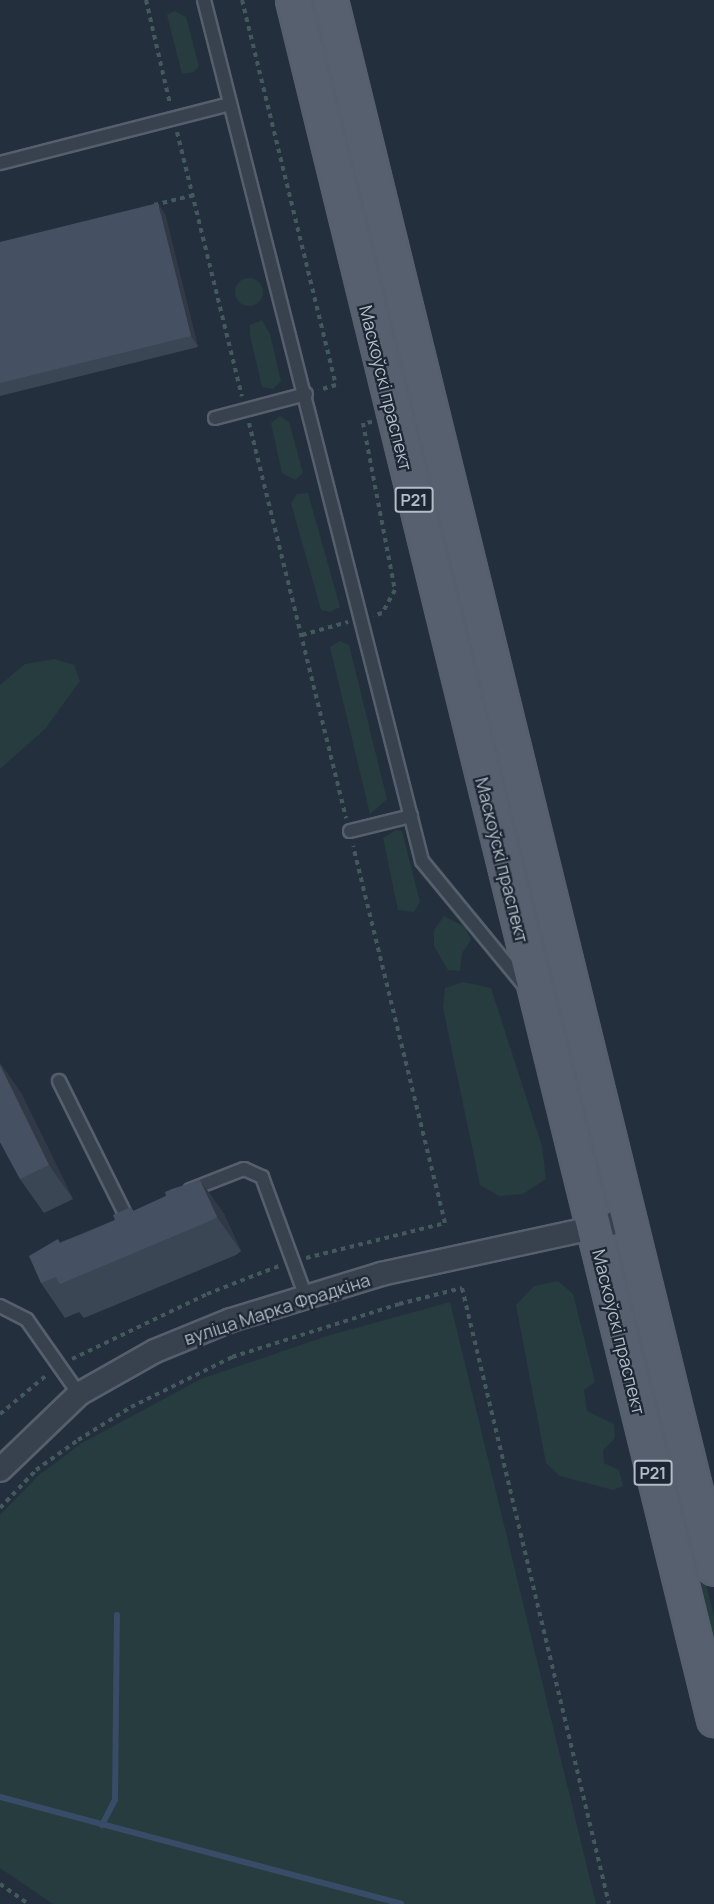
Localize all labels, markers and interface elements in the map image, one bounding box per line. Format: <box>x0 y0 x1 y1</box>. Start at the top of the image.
street label: Маскоўскі праспект <box>355 303 417 473</box>
road number: Р21 <box>394 487 434 513</box>
street label: Маскоўскі праспект <box>471 775 533 945</box>
street label: Маскоўскі праспект <box>588 1247 650 1417</box>
street label: вуліца Марка Фрадкіна <box>181 1269 373 1349</box>
road number: Р21 <box>634 1460 672 1486</box>

